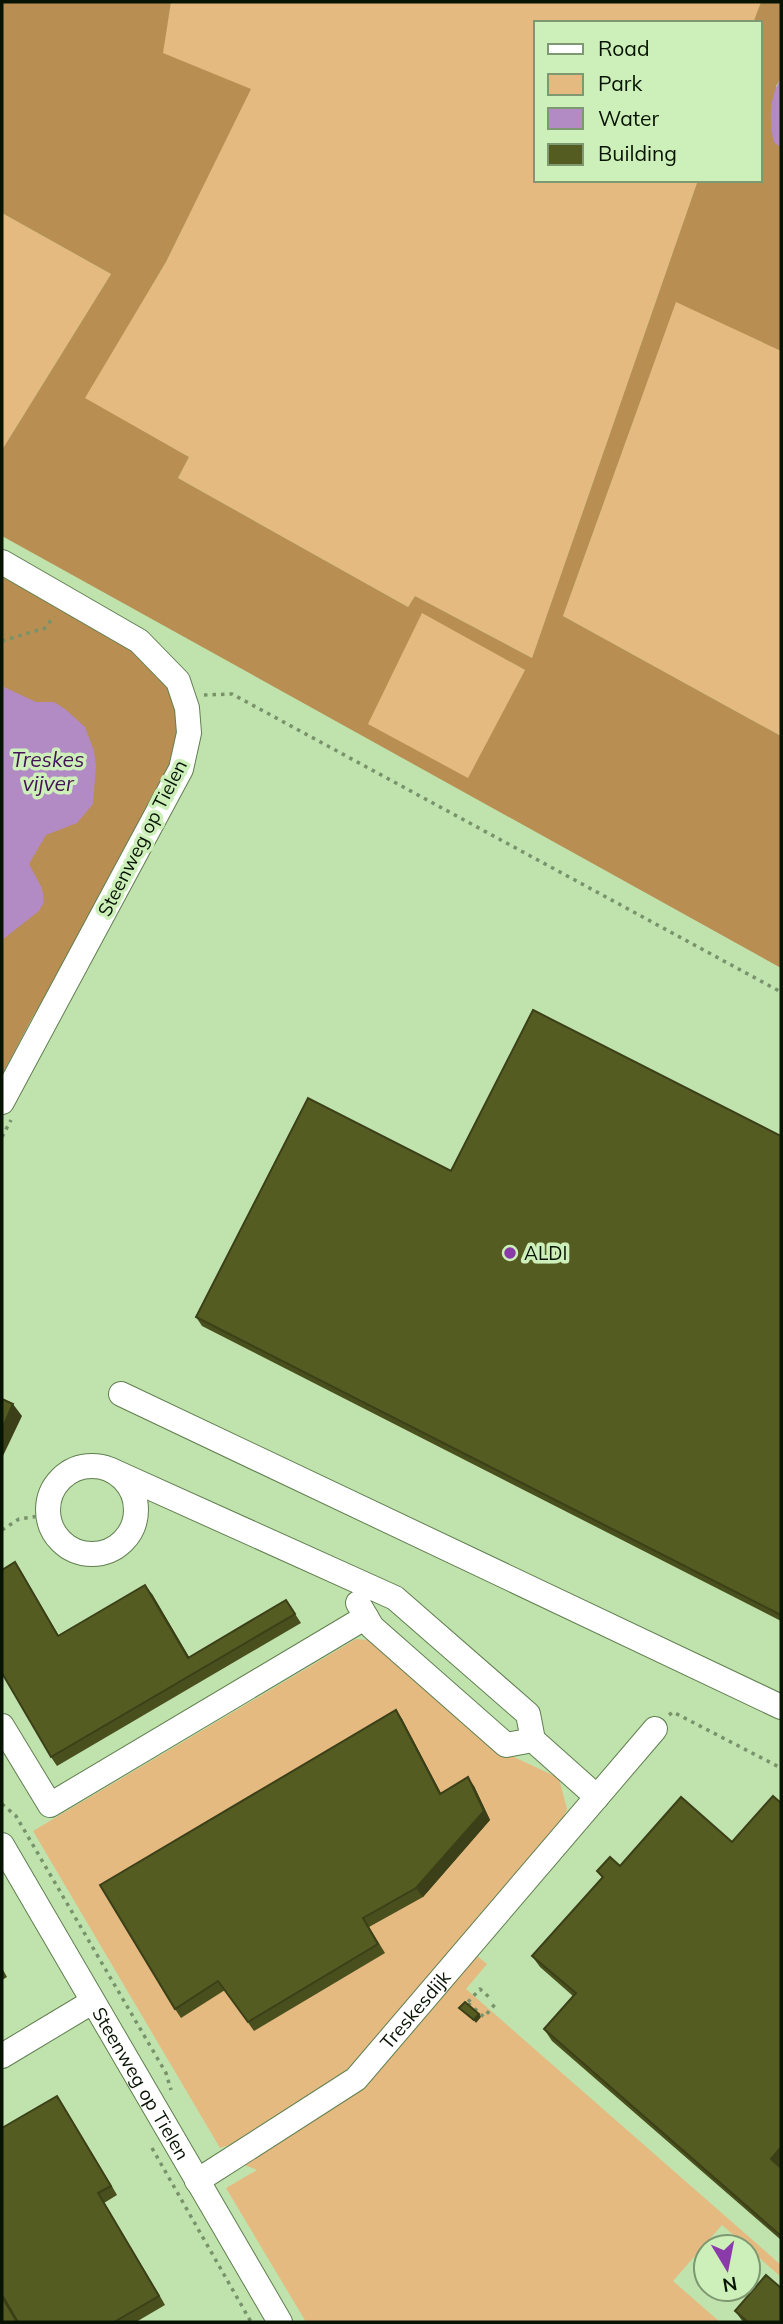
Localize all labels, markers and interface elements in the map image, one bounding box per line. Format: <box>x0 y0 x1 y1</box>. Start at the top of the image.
legend <box>534 21 762 182</box>
text: Road <box>598 35 649 61</box>
text: Park <box>598 70 642 96</box>
text: Water <box>598 105 659 131</box>
text: Building <box>598 140 677 166</box>
water label: Treskes vijver <box>12 746 84 796</box>
street label: Steenweg op Tielen <box>92 756 192 920</box>
place label: ALDI <box>524 1241 567 1265</box>
marker: ALDI <box>502 1245 518 1261</box>
street label: Treskesdijk <box>375 1965 456 2054</box>
street label: Steenweg op Tielen <box>87 2003 195 2164</box>
north arrow <box>692 2233 762 2303</box>
text: N <box>721 2272 739 2298</box>

